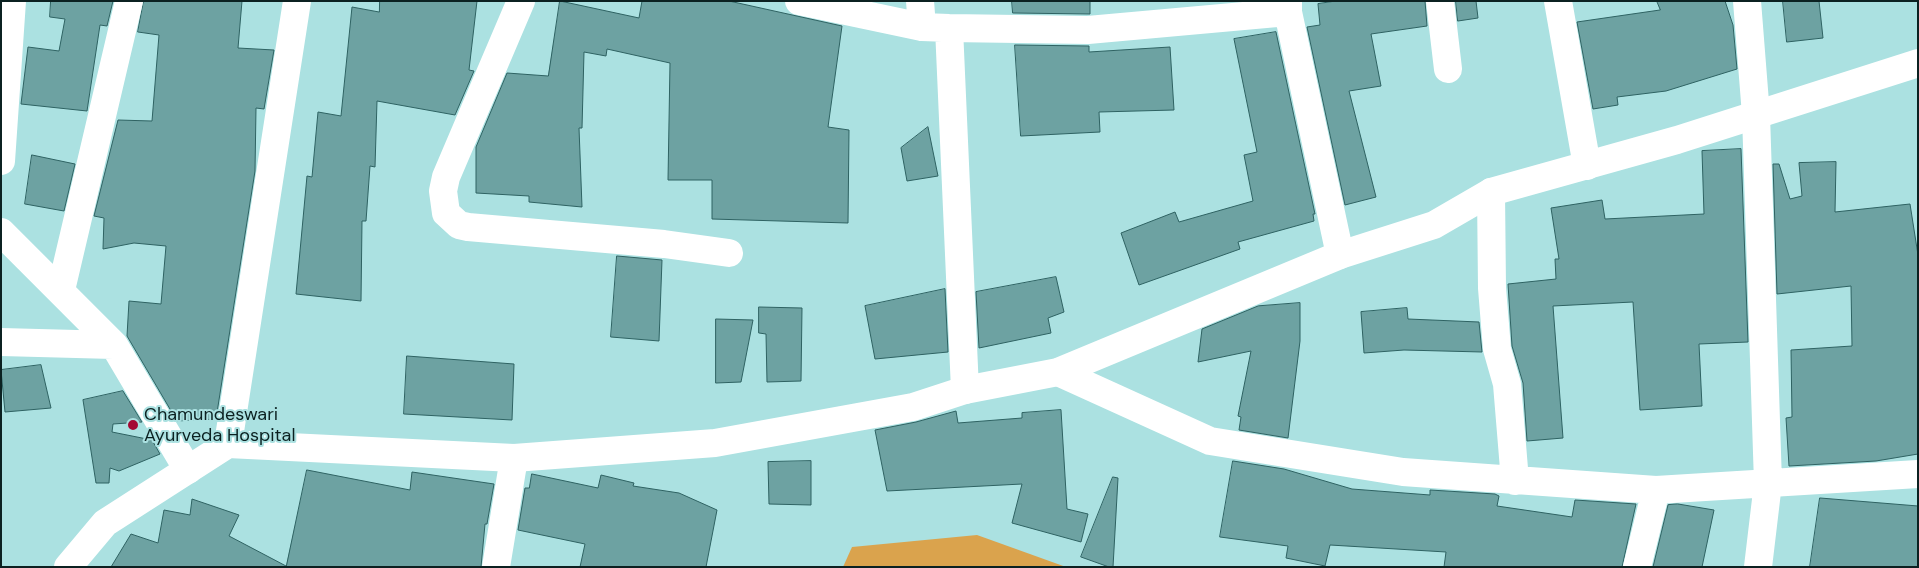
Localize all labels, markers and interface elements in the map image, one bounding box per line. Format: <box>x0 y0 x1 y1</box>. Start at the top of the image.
place label: Chamundeswari Ayurveda Hospital <box>144 404 295 446</box>
marker: Chamundeswari Ayurveda Hospital <box>126 418 140 432</box>

